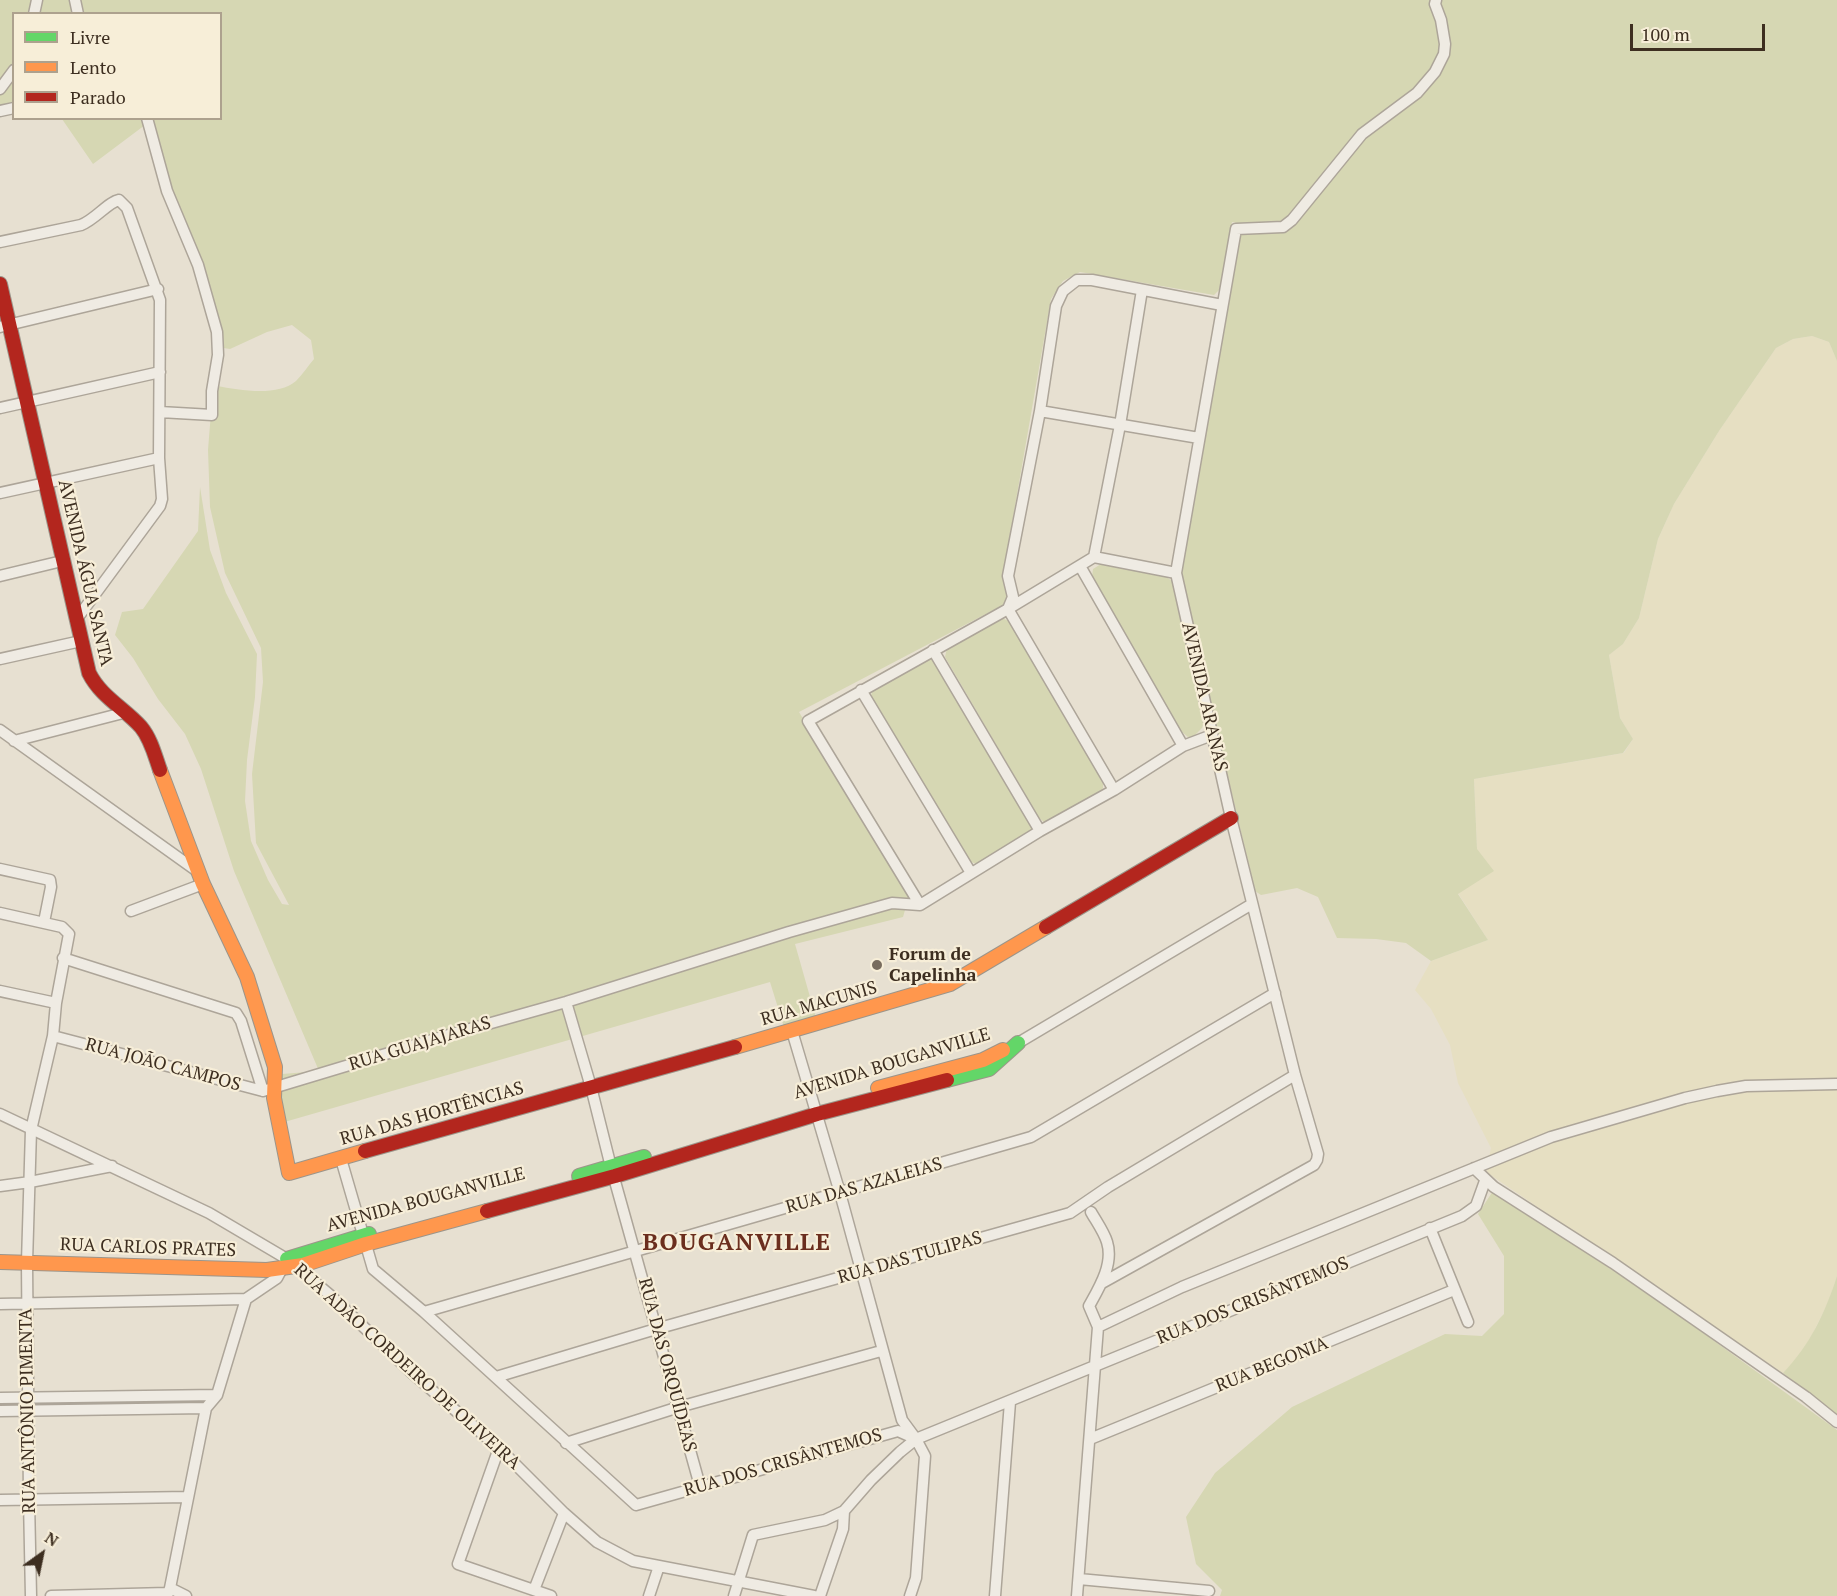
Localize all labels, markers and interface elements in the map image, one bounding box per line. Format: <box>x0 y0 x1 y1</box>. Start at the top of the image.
legend <box>12 12 222 120</box>
scale bar <box>1633 12 1768 50</box>
text: 100 m <box>1641 22 1690 46</box>
text: Livre <box>70 25 110 49</box>
text: Lento <box>70 55 116 79</box>
text: Parado <box>70 85 126 109</box>
street label: AVENIDA ÁGUA SANTA <box>53 478 117 668</box>
street label: AVENIDA ARANAS <box>1176 620 1232 774</box>
place label: Forum de Capelinha <box>889 944 976 986</box>
marker: Forum de Capelinha <box>870 958 884 972</box>
street label: RUA MACUNIS <box>758 977 880 1031</box>
street label: RUA GUAJAJARAS <box>346 1012 494 1076</box>
street label: AVENIDA BOUGANVILLE <box>791 1024 993 1104</box>
street label: RUA JOÃO CAMPOS <box>83 1034 243 1096</box>
street label: RUA DAS HORTÊNCIAS <box>338 1077 526 1151</box>
street label: RUA DAS AZALEIAS <box>783 1153 945 1219</box>
street label: AVENIDA BOUGANVILLE <box>324 1163 528 1237</box>
street label: RUA DAS TULIPAS <box>835 1227 985 1289</box>
district label: BOUGANVILLE <box>642 1229 832 1257</box>
street label: RUA CARLOS PRATES <box>60 1234 236 1262</box>
street label: RUA DOS CRISÂNTEMOS <box>1154 1253 1352 1349</box>
street label: RUA ADÃO CORDEIRO DE OLIVEIRA <box>289 1259 525 1475</box>
street label: RUA DAS ORQUÍDEAS <box>633 1276 701 1454</box>
street label: RUA ANTÔNIO PIMENTA <box>15 1308 41 1514</box>
street label: RUA BEGONIA <box>1213 1333 1331 1397</box>
street label: RUA DOS CRISÂNTEMOS <box>681 1424 885 1502</box>
north arrow <box>12 1524 72 1584</box>
text: N <box>41 1526 63 1551</box>

